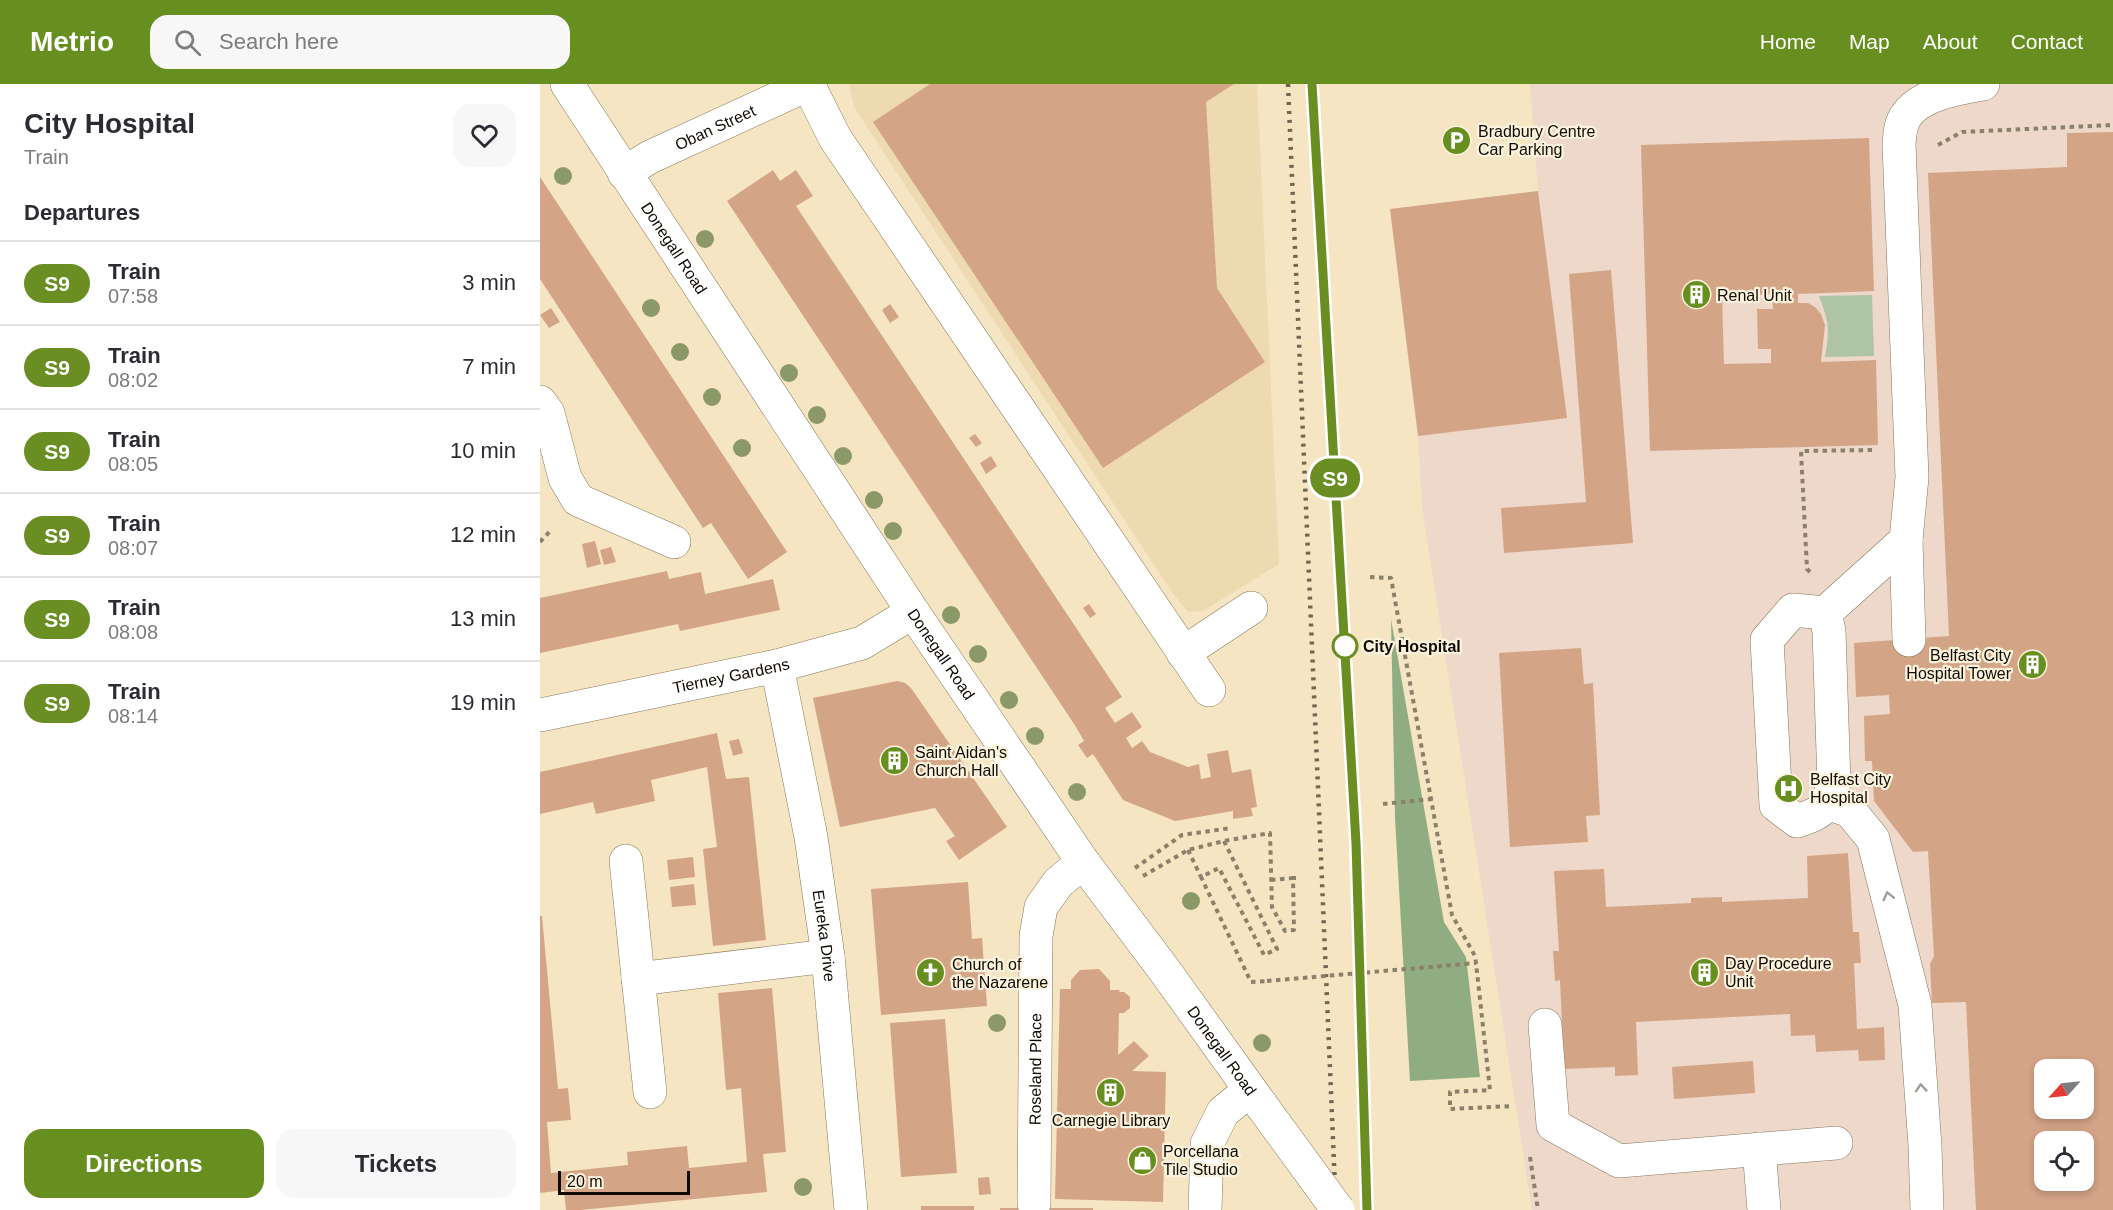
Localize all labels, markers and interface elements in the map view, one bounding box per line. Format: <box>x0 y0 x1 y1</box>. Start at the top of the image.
search box <box>150 15 570 69</box>
text: Metrio <box>30 26 114 57</box>
icon: search <box>171 26 204 59</box>
text: Search here <box>219 29 339 54</box>
text: Home <box>1760 30 1816 53</box>
text: Map <box>1849 30 1890 53</box>
text: About <box>1923 30 1978 53</box>
text: Contact <box>2011 30 2083 53</box>
street label: Oban Street <box>672 101 758 153</box>
button: heart <box>453 104 516 167</box>
text: City Hospital <box>24 108 195 139</box>
place label: Bradbury Centre Car Parking <box>1478 123 1595 158</box>
parking icon: Bradbury Centre Car Parking <box>1441 124 1473 156</box>
text: Train <box>24 146 69 168</box>
street label: Donegall Road <box>638 199 711 297</box>
text: Departures <box>24 200 140 225</box>
text: Train <box>108 259 161 284</box>
text: 3 min <box>462 270 516 295</box>
text: S9 <box>44 272 70 295</box>
building icon: Renal Unit <box>1680 279 1712 311</box>
text: 07:58 <box>108 285 158 307</box>
place label: Renal Unit <box>1717 287 1792 304</box>
text: Train <box>108 343 161 368</box>
text: 7 min <box>462 354 516 379</box>
text: S9 <box>44 356 70 379</box>
text: 08:02 <box>108 369 158 391</box>
text: Train <box>108 427 161 452</box>
text: 10 min <box>450 438 516 463</box>
text: S9 <box>44 440 70 463</box>
text: 08:05 <box>108 453 158 475</box>
line badge: S9 <box>1308 458 1362 498</box>
text: S9 <box>1322 467 1348 490</box>
text: Train <box>108 511 161 536</box>
text: 12 min <box>450 522 516 547</box>
text: S9 <box>44 524 70 547</box>
text: 08:07 <box>108 537 158 559</box>
text: Train <box>108 595 161 620</box>
street label: Donegall Road <box>905 605 978 703</box>
text: 13 min <box>450 606 516 631</box>
text: S9 <box>44 608 70 631</box>
text: 08:08 <box>108 621 158 643</box>
marker: City Hospital <box>1332 633 1358 659</box>
place label: City Hospital <box>1363 638 1461 655</box>
place label: Belfast City Hospital Tower <box>1906 647 2012 682</box>
building icon: Belfast City Hospital Tower <box>2016 648 2048 680</box>
street label: Tierney Gardens <box>671 655 791 696</box>
text: Train <box>108 679 161 704</box>
text: 19 min <box>450 690 516 715</box>
text: S9 <box>44 692 70 715</box>
text: 08:14 <box>108 705 158 727</box>
place label: Saint Aidan's Church Hall <box>915 744 1007 779</box>
building icon: Saint Aidan's Church Hall <box>878 745 910 777</box>
place label: Belfast City Hospital <box>1810 771 1891 806</box>
hospital icon: Belfast City Hospital <box>1773 772 1805 804</box>
street label: Eureka Drive <box>810 889 839 982</box>
one-way arrow <box>1882 892 1895 902</box>
place label: Day Procedure Unit <box>1725 955 1832 990</box>
place label: Church of the Nazarene <box>952 956 1048 991</box>
building icon: Day Procedure Unit <box>1688 956 1720 988</box>
church icon: Church of the Nazarene <box>915 957 947 989</box>
street label: Donegall Road <box>1184 1003 1260 1099</box>
street label: Roseland Place <box>1026 1013 1044 1125</box>
north arrow <box>2034 1059 2094 1119</box>
map controls <box>2034 1059 2094 1191</box>
building icon: Carnegie Library <box>1095 1076 1127 1108</box>
one-way arrow <box>1915 1083 1928 1092</box>
place label: Carnegie Library <box>1052 1112 1170 1129</box>
button: Directions <box>24 1129 264 1198</box>
button: Tickets <box>276 1129 516 1198</box>
button: locate <box>2034 1131 2094 1191</box>
place label: Porcellana Tile Studio <box>1163 1143 1239 1178</box>
shop icon: Porcellana Tile Studio <box>1126 1144 1158 1176</box>
scale bar <box>558 1168 690 1196</box>
text: 20 m <box>567 1173 603 1190</box>

